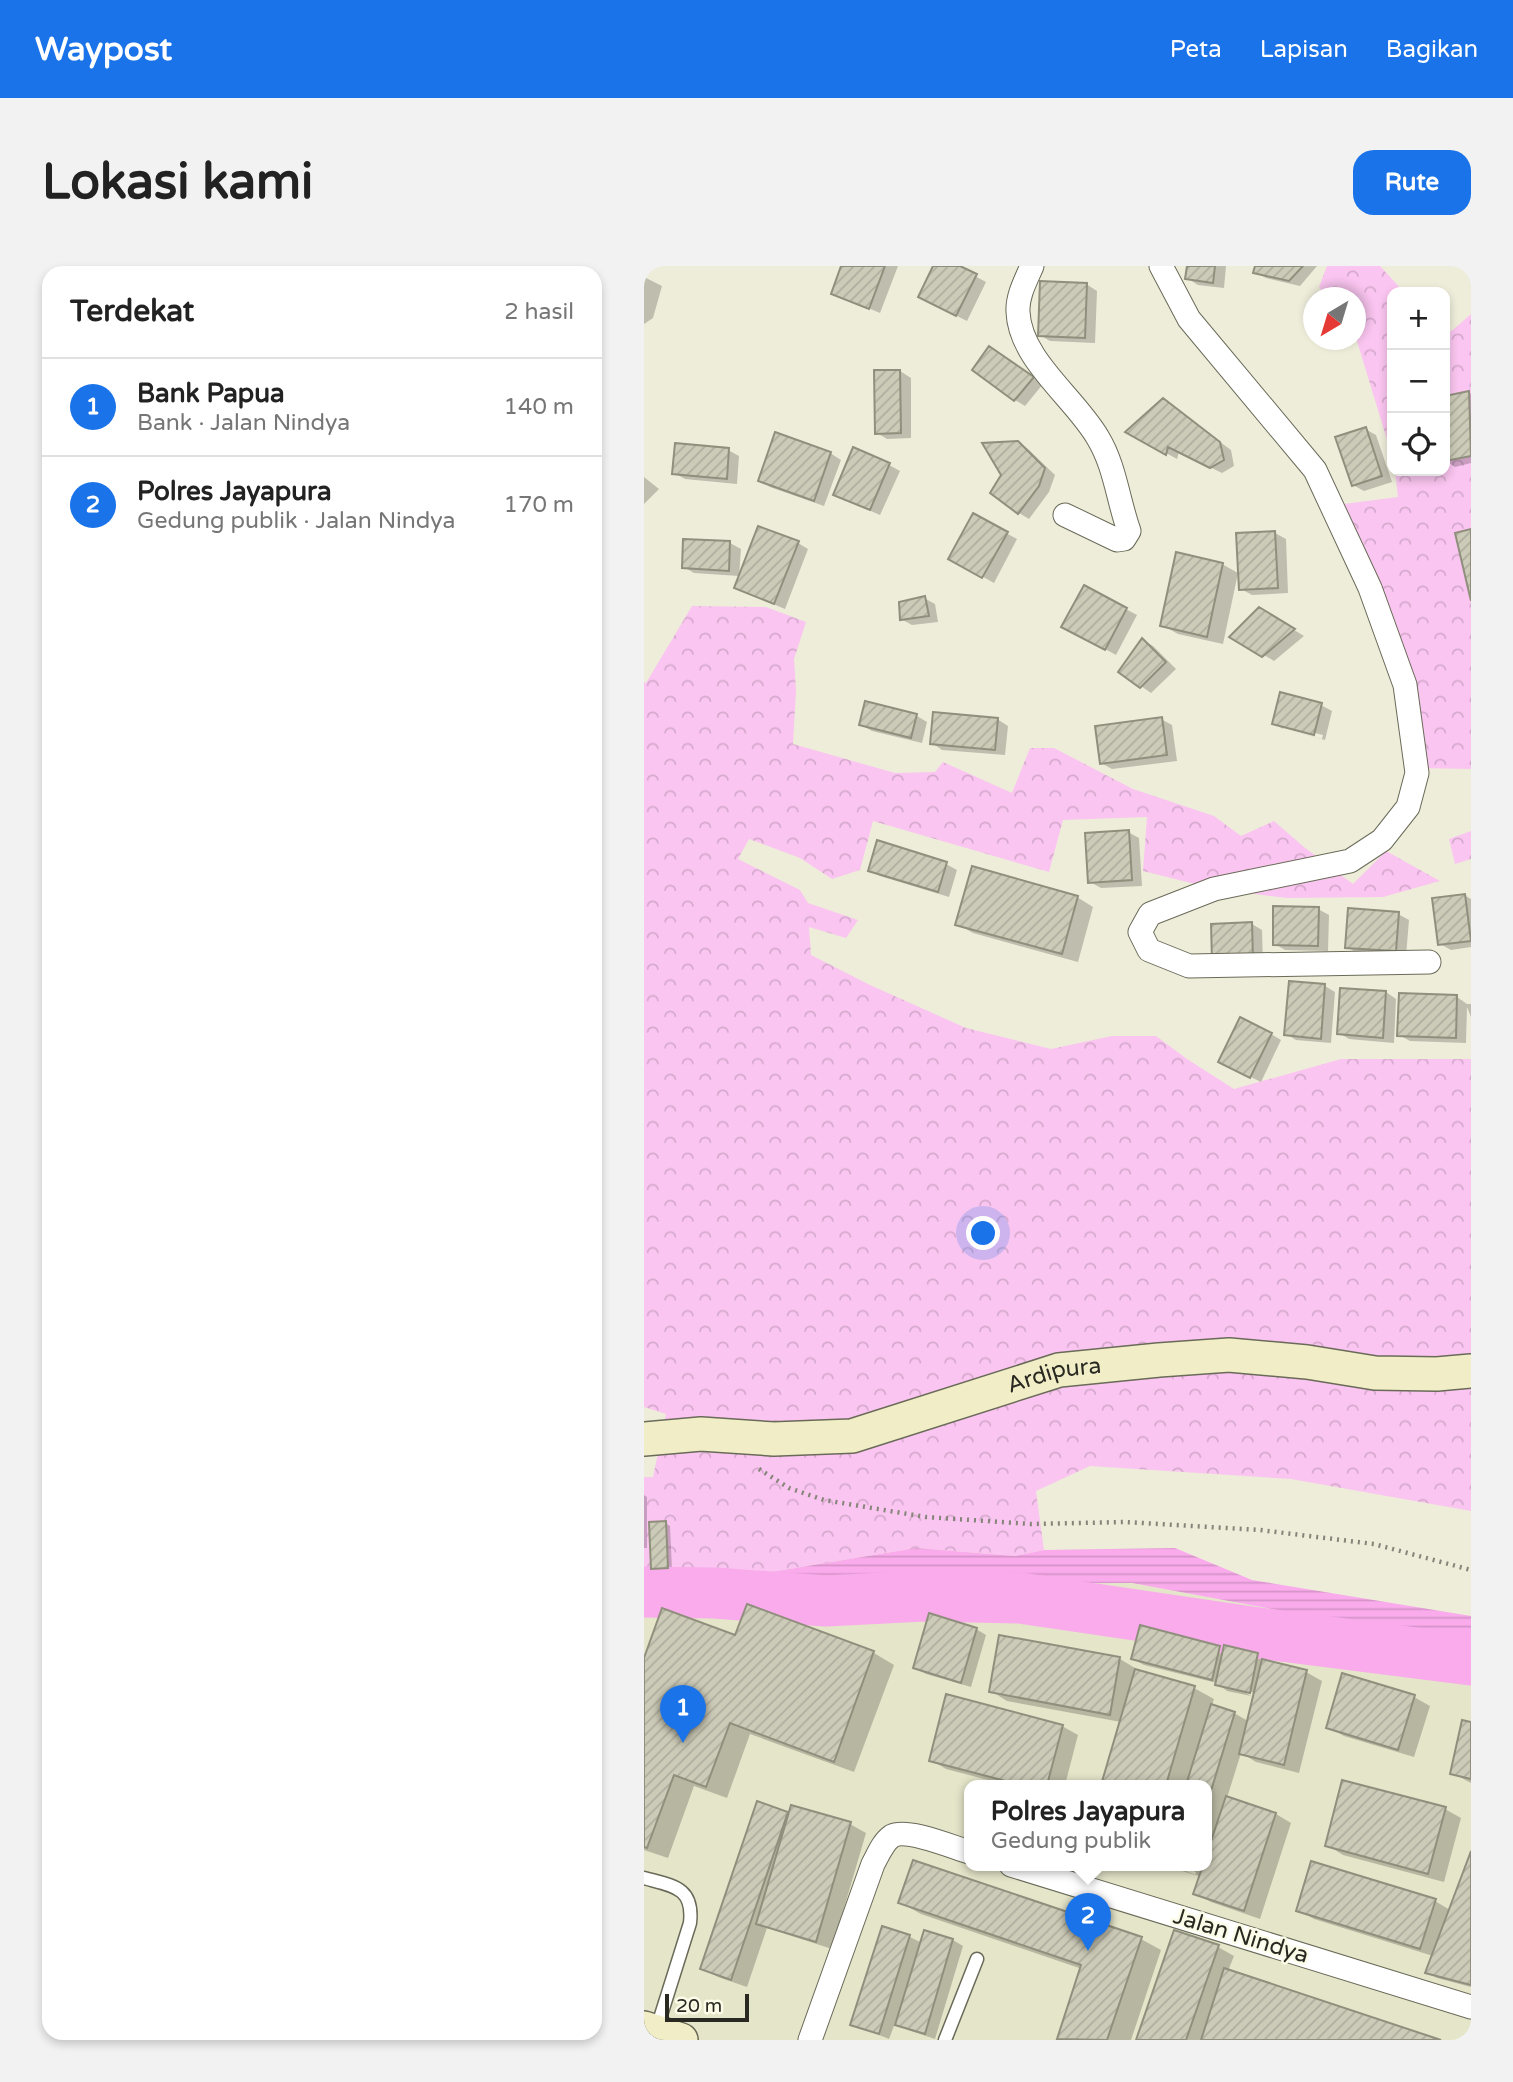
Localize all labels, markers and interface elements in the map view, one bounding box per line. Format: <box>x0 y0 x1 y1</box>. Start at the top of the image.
text: Waypost <box>35 30 172 69</box>
text: Peta <box>1170 35 1222 64</box>
text: Lapisan <box>1260 35 1348 64</box>
text: Bagikan <box>1386 35 1478 64</box>
button: Rute <box>1353 150 1471 215</box>
text: Lokasi kami <box>42 153 313 212</box>
north arrow <box>1303 287 1366 350</box>
map controls <box>1387 287 1450 476</box>
button: + <box>1387 287 1450 350</box>
text: Terdekat <box>70 293 194 330</box>
text: 2 hasil <box>504 298 574 326</box>
button: − <box>1387 350 1450 413</box>
text: Bank Papua <box>137 378 285 409</box>
text: 1 <box>86 393 100 421</box>
text: 140 m <box>504 393 574 421</box>
text: Bank · Jalan Nindya <box>137 409 350 437</box>
button: locate <box>1387 413 1450 476</box>
text: Polres Jayapura <box>137 476 332 507</box>
text: 2 <box>86 491 100 519</box>
text: 170 m <box>504 491 574 519</box>
text: Gedung publik · Jalan Nindya <box>137 507 455 535</box>
your location <box>966 1216 1000 1250</box>
street label: Ardipura <box>1004 1352 1102 1400</box>
pin: 1 <box>660 1685 706 1743</box>
popup <box>964 1780 1212 1871</box>
text: Polres Jayapura <box>991 1796 1185 1827</box>
text: Gedung publik <box>991 1827 1151 1855</box>
pin: 2 <box>1065 1893 1111 1951</box>
street label: Jalan Nindya <box>1170 1902 1312 1970</box>
scale bar <box>665 1991 749 2023</box>
text: 20 m <box>676 1995 722 2017</box>

